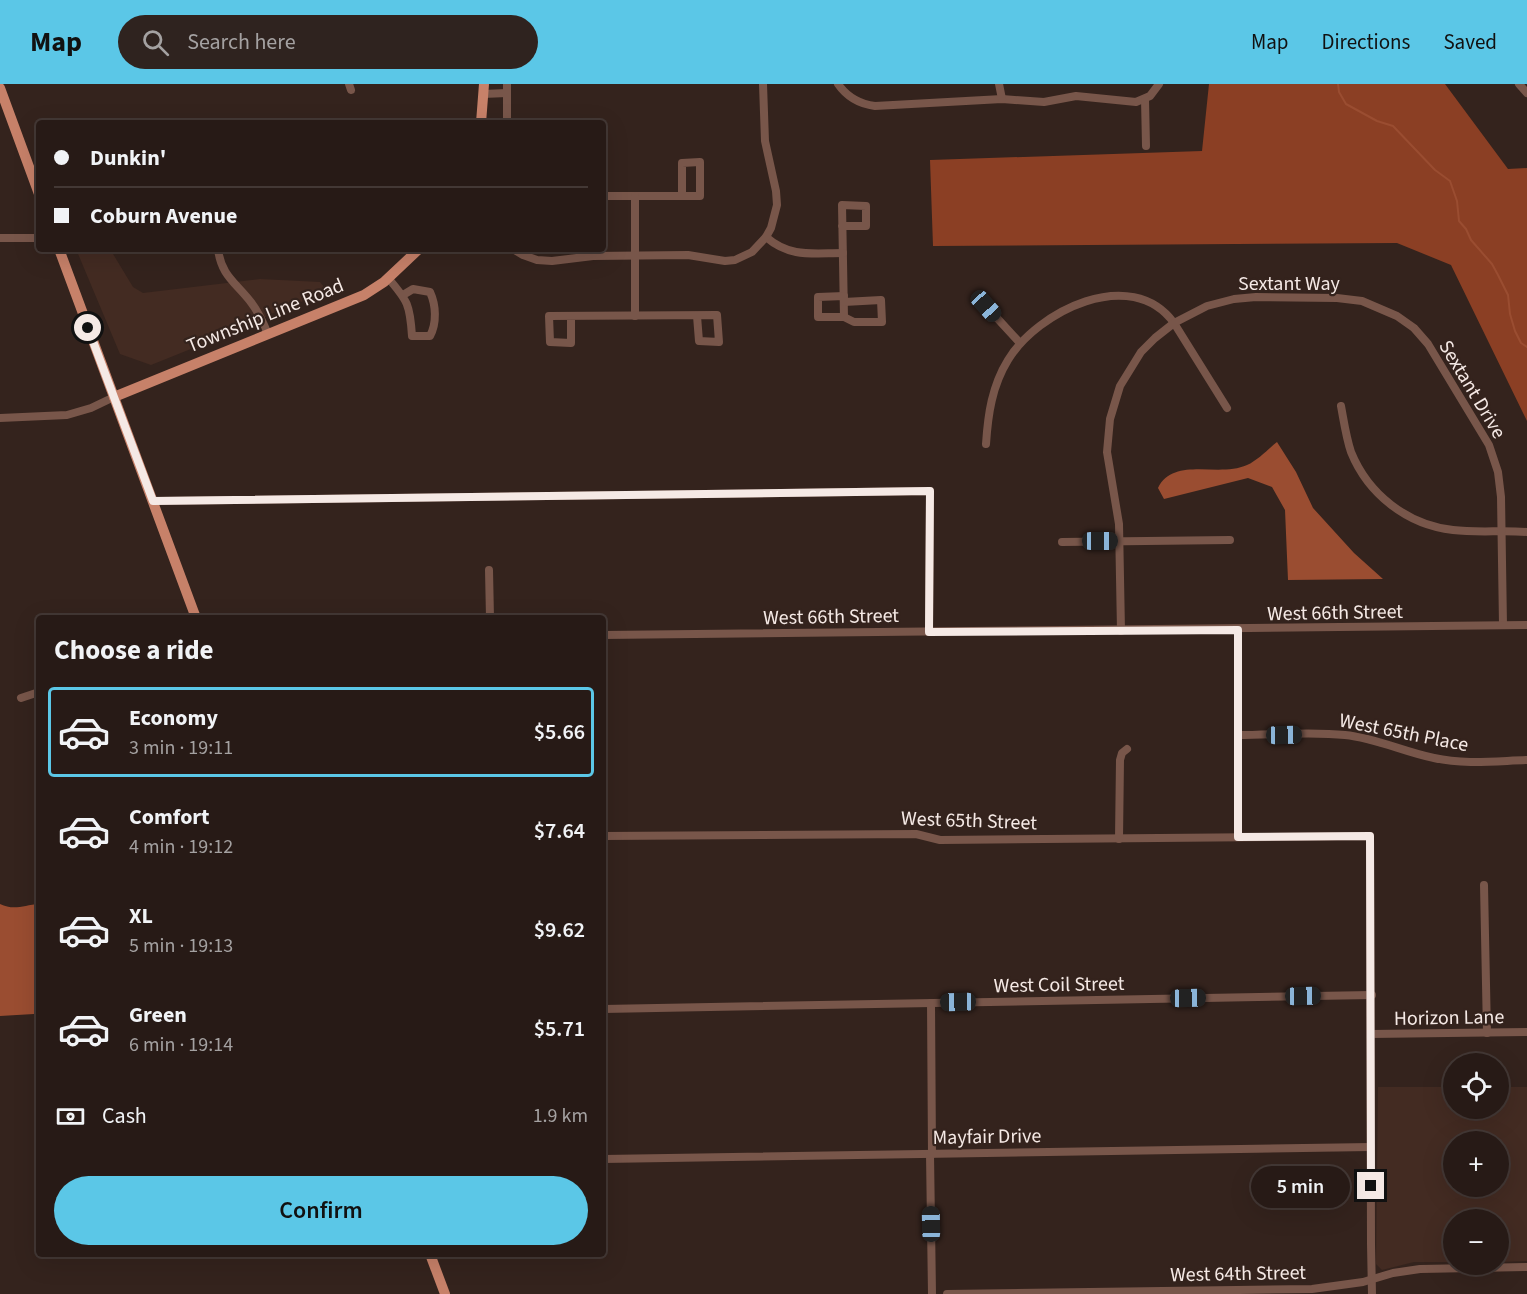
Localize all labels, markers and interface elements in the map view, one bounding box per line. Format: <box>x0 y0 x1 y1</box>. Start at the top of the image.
search box <box>118 15 538 69</box>
text: Map <box>30 22 82 62</box>
icon: search <box>139 26 172 59</box>
text: Search here <box>187 26 296 58</box>
text: Map <box>1251 27 1289 57</box>
text: Directions <box>1322 27 1410 57</box>
text: Saved <box>1443 27 1497 57</box>
text: Dunkin' <box>90 142 166 174</box>
text: Coburn Avenue <box>90 200 237 232</box>
street label: Sextant Way <box>1238 270 1341 298</box>
street label: Township Line Road <box>183 272 348 360</box>
car <box>967 287 1005 325</box>
route start <box>74 314 101 341</box>
street label: Sextant Drive <box>1432 335 1513 444</box>
car <box>1082 532 1118 550</box>
street label: West 66th Street <box>1267 598 1403 628</box>
street label: West 66th Street <box>763 602 899 632</box>
text: Choose a ride <box>54 631 214 670</box>
text: Economy <box>129 702 218 734</box>
icon: car <box>57 705 111 759</box>
street label: West 65th Place <box>1337 707 1471 759</box>
text: $5.66 <box>534 716 585 748</box>
car <box>1266 726 1302 744</box>
text: 3 min · 19:11 <box>129 734 233 762</box>
text: Comfort <box>129 801 210 833</box>
icon: car <box>57 804 111 858</box>
street label: West 65th Street <box>901 805 1038 837</box>
text: $7.64 <box>534 815 585 847</box>
text: 4 min · 19:12 <box>129 833 233 861</box>
text: XL <box>129 900 153 932</box>
icon: car <box>57 903 111 957</box>
text: $9.62 <box>534 914 585 946</box>
text: 5 min · 19:13 <box>129 932 233 960</box>
street label: West Coil Street <box>993 970 1125 1000</box>
car <box>1285 987 1321 1005</box>
car <box>1170 989 1206 1007</box>
car <box>940 993 976 1011</box>
text: Green <box>129 999 187 1031</box>
icon: car <box>57 1002 111 1056</box>
street label: Horizon Lane <box>1394 1003 1505 1033</box>
text: $5.71 <box>534 1013 585 1045</box>
text: 6 min · 19:14 <box>129 1031 233 1059</box>
map controls <box>1443 1053 1509 1275</box>
button: locate <box>1443 1053 1509 1119</box>
icon: cash <box>54 1100 87 1133</box>
text: Cash <box>102 1100 147 1132</box>
text: 1.9 km <box>533 1102 588 1130</box>
street label: Mayfair Drive <box>932 1122 1042 1152</box>
button: + <box>1443 1131 1509 1197</box>
callout: 5 min <box>1251 1165 1350 1207</box>
route end <box>1357 1172 1384 1199</box>
text: 5 min <box>1277 1173 1324 1201</box>
button: Confirm <box>54 1176 588 1245</box>
car <box>922 1206 940 1242</box>
button: − <box>1443 1209 1509 1275</box>
street label: West 64th Street <box>1170 1259 1306 1289</box>

